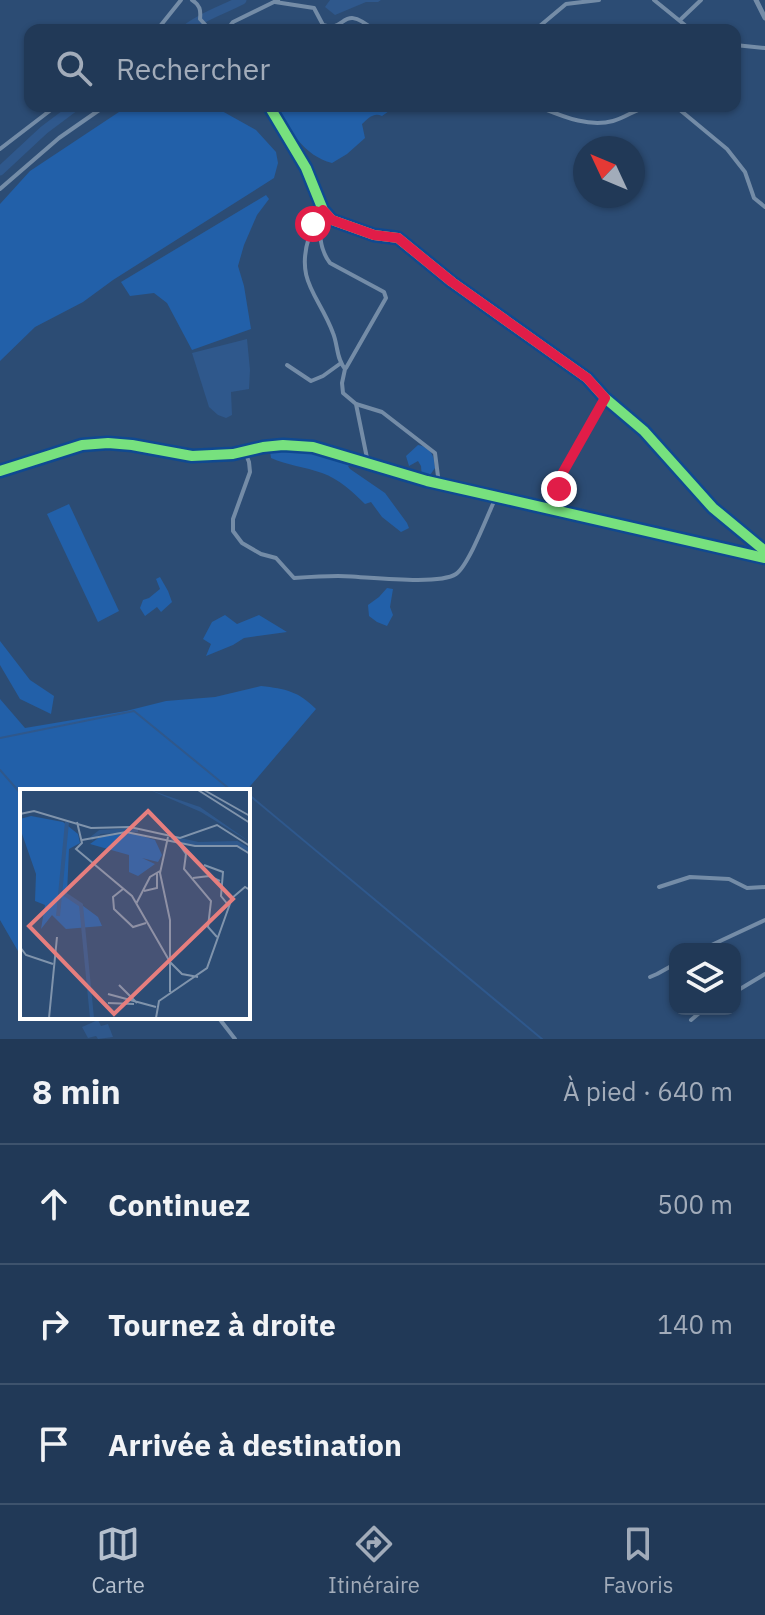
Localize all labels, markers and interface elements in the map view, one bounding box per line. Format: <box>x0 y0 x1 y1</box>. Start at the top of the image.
search box <box>24 24 741 112</box>
icon: search <box>52 46 96 90</box>
text: Rechercher <box>116 49 270 88</box>
north arrow <box>573 136 645 208</box>
route start <box>295 206 331 242</box>
route end <box>541 471 577 507</box>
inset map <box>20 789 250 1019</box>
map controls <box>669 943 741 1015</box>
button: layers <box>669 943 741 1015</box>
text: 8 min <box>32 1069 121 1113</box>
text: À pied · 640 m <box>563 1074 733 1108</box>
icon: ahead <box>32 1182 76 1226</box>
text: Continuez <box>108 1185 250 1224</box>
text: 500 m <box>657 1187 733 1221</box>
icon: right <box>32 1302 76 1346</box>
text: Tournez à droite <box>108 1305 336 1344</box>
text: 140 m <box>657 1307 733 1341</box>
icon: arrive <box>32 1422 76 1466</box>
text: Arrivée à destination <box>108 1425 402 1464</box>
tab: Carte <box>92 1522 145 1599</box>
tab: Itinéraire <box>328 1522 420 1599</box>
tab: Favoris <box>603 1522 673 1599</box>

